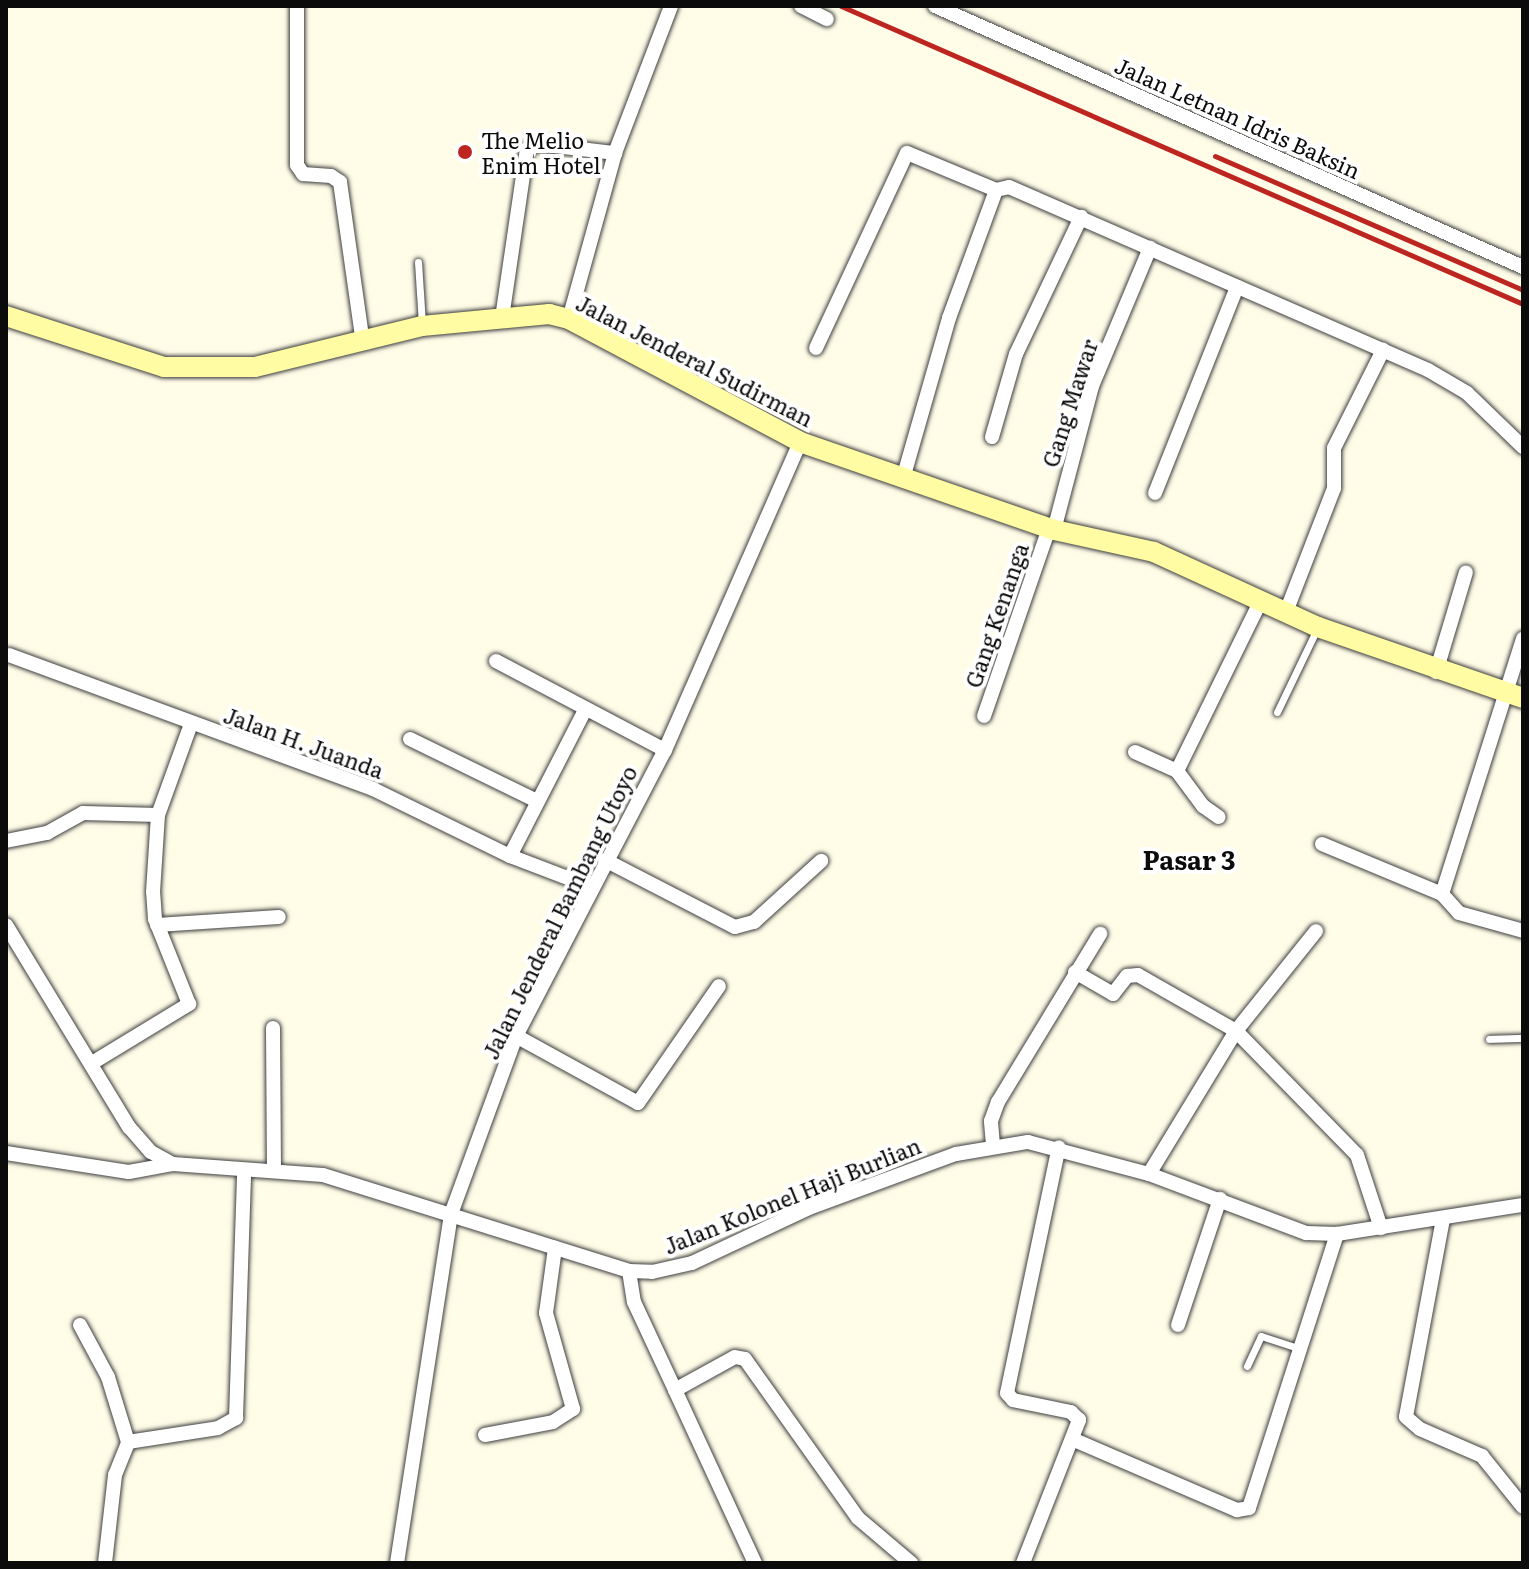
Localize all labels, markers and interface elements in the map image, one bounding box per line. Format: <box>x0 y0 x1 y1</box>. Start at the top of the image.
street label: Jalan Letnan Idris Baksin <box>1111 51 1365 183</box>
place label: The Melio Enim Hotel <box>481 126 601 178</box>
marker: The Melio Enim Hotel <box>456 143 474 161</box>
street label: Jalan Jenderal Sudirman <box>572 289 818 431</box>
street label: Gang Mawar <box>1036 336 1102 470</box>
street label: Gang Kenanga <box>959 539 1033 691</box>
street label: Jalan H. Juanda <box>220 701 388 783</box>
street label: Jalan Jenderal Bambang Utoyo <box>476 761 642 1063</box>
district label: Pasar 3 <box>1142 843 1236 875</box>
street label: Jalan Kolonel Haji Burlian <box>660 1131 924 1259</box>

